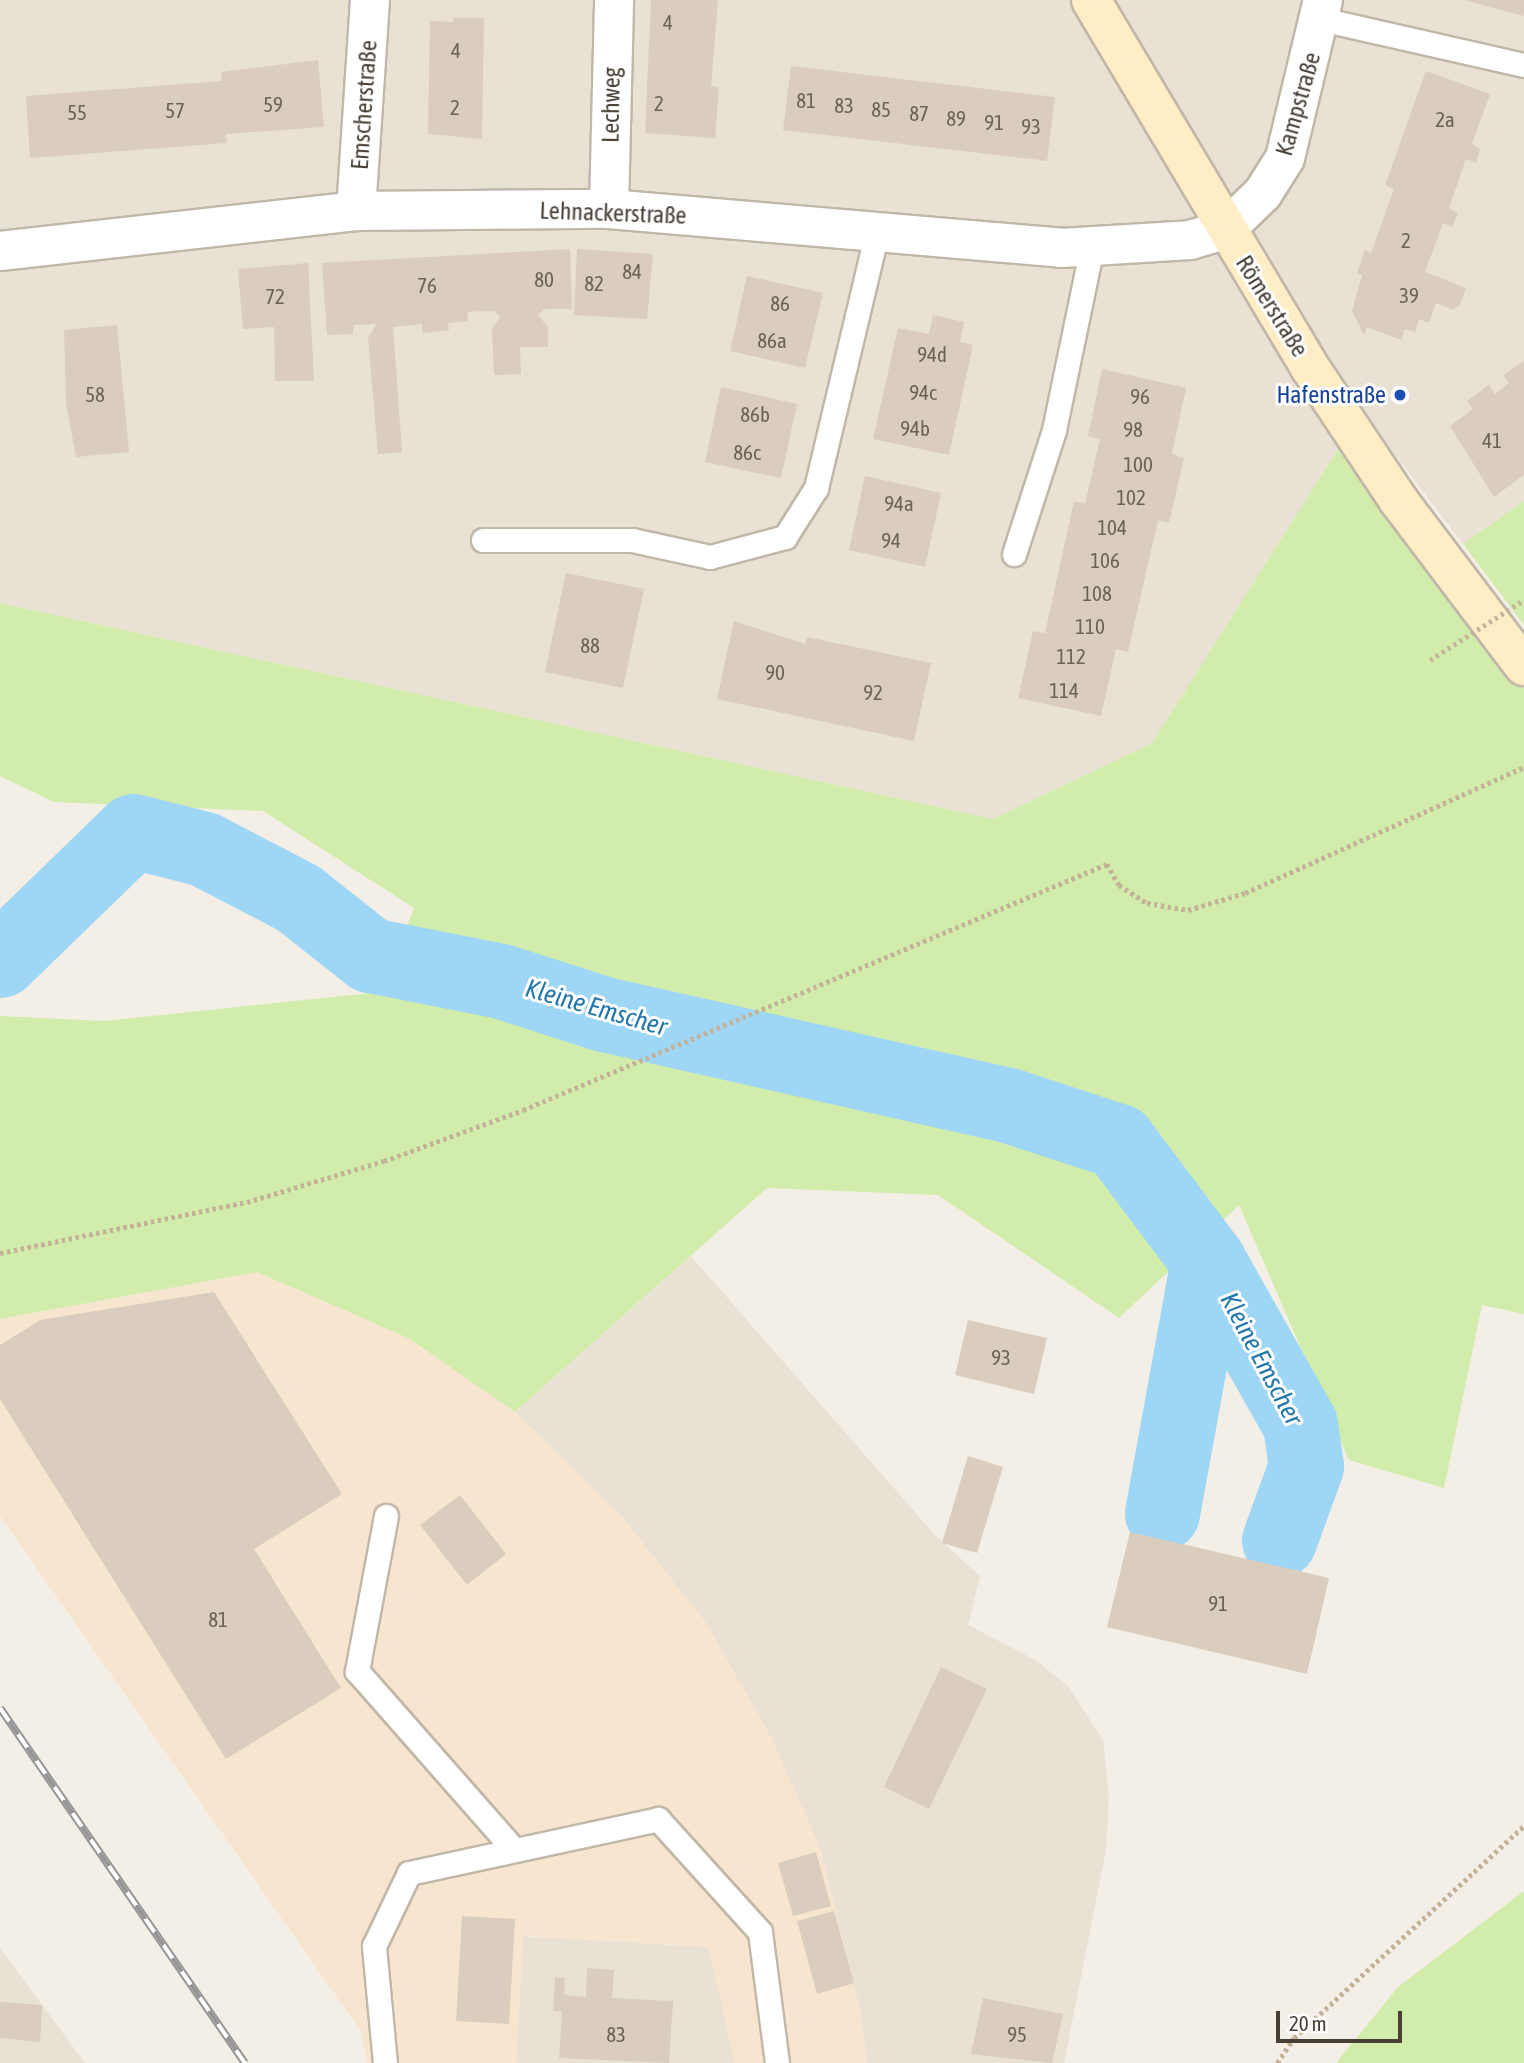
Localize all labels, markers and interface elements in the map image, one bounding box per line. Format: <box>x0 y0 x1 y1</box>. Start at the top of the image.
house number: 4 <box>663 9 673 35</box>
house number: 4 <box>451 37 461 63</box>
street label: Emscherstraße <box>345 39 383 171</box>
street label: Kampstraße <box>1269 49 1327 159</box>
street label: Lechweg <box>596 67 626 143</box>
house number: 81 <box>796 87 816 113</box>
house number: 2 <box>654 90 664 116</box>
house number: 59 <box>263 91 283 117</box>
house number: 83 <box>834 92 854 118</box>
house number: 2 <box>450 94 460 120</box>
house number: 85 <box>871 96 891 122</box>
house number: 57 <box>165 97 185 123</box>
house number: 55 <box>67 99 87 125</box>
house number: 87 <box>909 100 929 126</box>
house number: 89 <box>946 105 966 131</box>
house number: 2a <box>1435 106 1455 132</box>
house number: 91 <box>984 109 1004 135</box>
house number: 93 <box>1021 113 1041 139</box>
street label: Lehnackerstraße <box>539 196 687 230</box>
house number: 2 <box>1401 227 1411 253</box>
street label: Römerstraße <box>1230 250 1314 362</box>
house number: 84 <box>622 258 642 284</box>
house number: 80 <box>534 266 554 292</box>
house number: 82 <box>584 270 604 296</box>
house number: 76 <box>417 272 437 298</box>
house number: 39 <box>1399 282 1419 308</box>
house number: 72 <box>265 283 285 309</box>
house number: 86 <box>770 290 790 316</box>
house number: 86a <box>757 327 787 353</box>
house number: 94d <box>917 341 947 367</box>
house number: 94c <box>909 379 937 405</box>
house number: 58 <box>85 381 105 407</box>
place label: Hafenstraße <box>1276 381 1386 409</box>
house number: 96 <box>1130 383 1150 409</box>
marker: Hafenstraße <box>1392 387 1408 403</box>
house number: 86b <box>740 401 770 427</box>
house number: 94b <box>900 415 930 441</box>
house number: 98 <box>1123 416 1143 442</box>
house number: 41 <box>1482 427 1502 453</box>
house number: 86c <box>733 439 761 465</box>
house number: 100 <box>1123 451 1153 477</box>
house number: 102 <box>1116 484 1146 510</box>
house number: 94a <box>884 490 914 516</box>
house number: 104 <box>1097 514 1127 540</box>
house number: 94 <box>881 527 901 553</box>
house number: 106 <box>1090 547 1120 573</box>
house number: 108 <box>1082 580 1112 606</box>
house number: 110 <box>1075 613 1105 639</box>
house number: 88 <box>580 632 600 658</box>
house number: 112 <box>1056 643 1086 669</box>
house number: 90 <box>765 659 785 685</box>
house number: 114 <box>1049 677 1079 703</box>
house number: 92 <box>863 679 883 705</box>
water label: Kleine Emscher <box>522 973 670 1043</box>
water label: Kleine Emscher <box>1213 1287 1309 1431</box>
house number: 93 <box>991 1344 1011 1370</box>
house number: 91 <box>1208 1590 1228 1616</box>
house number: 81 <box>208 1606 228 1632</box>
scale bar <box>1279 1996 1405 2040</box>
text: 20 m <box>1289 2011 1327 2035</box>
house number: 83 <box>606 2021 626 2047</box>
house number: 95 <box>1007 2021 1027 2047</box>

